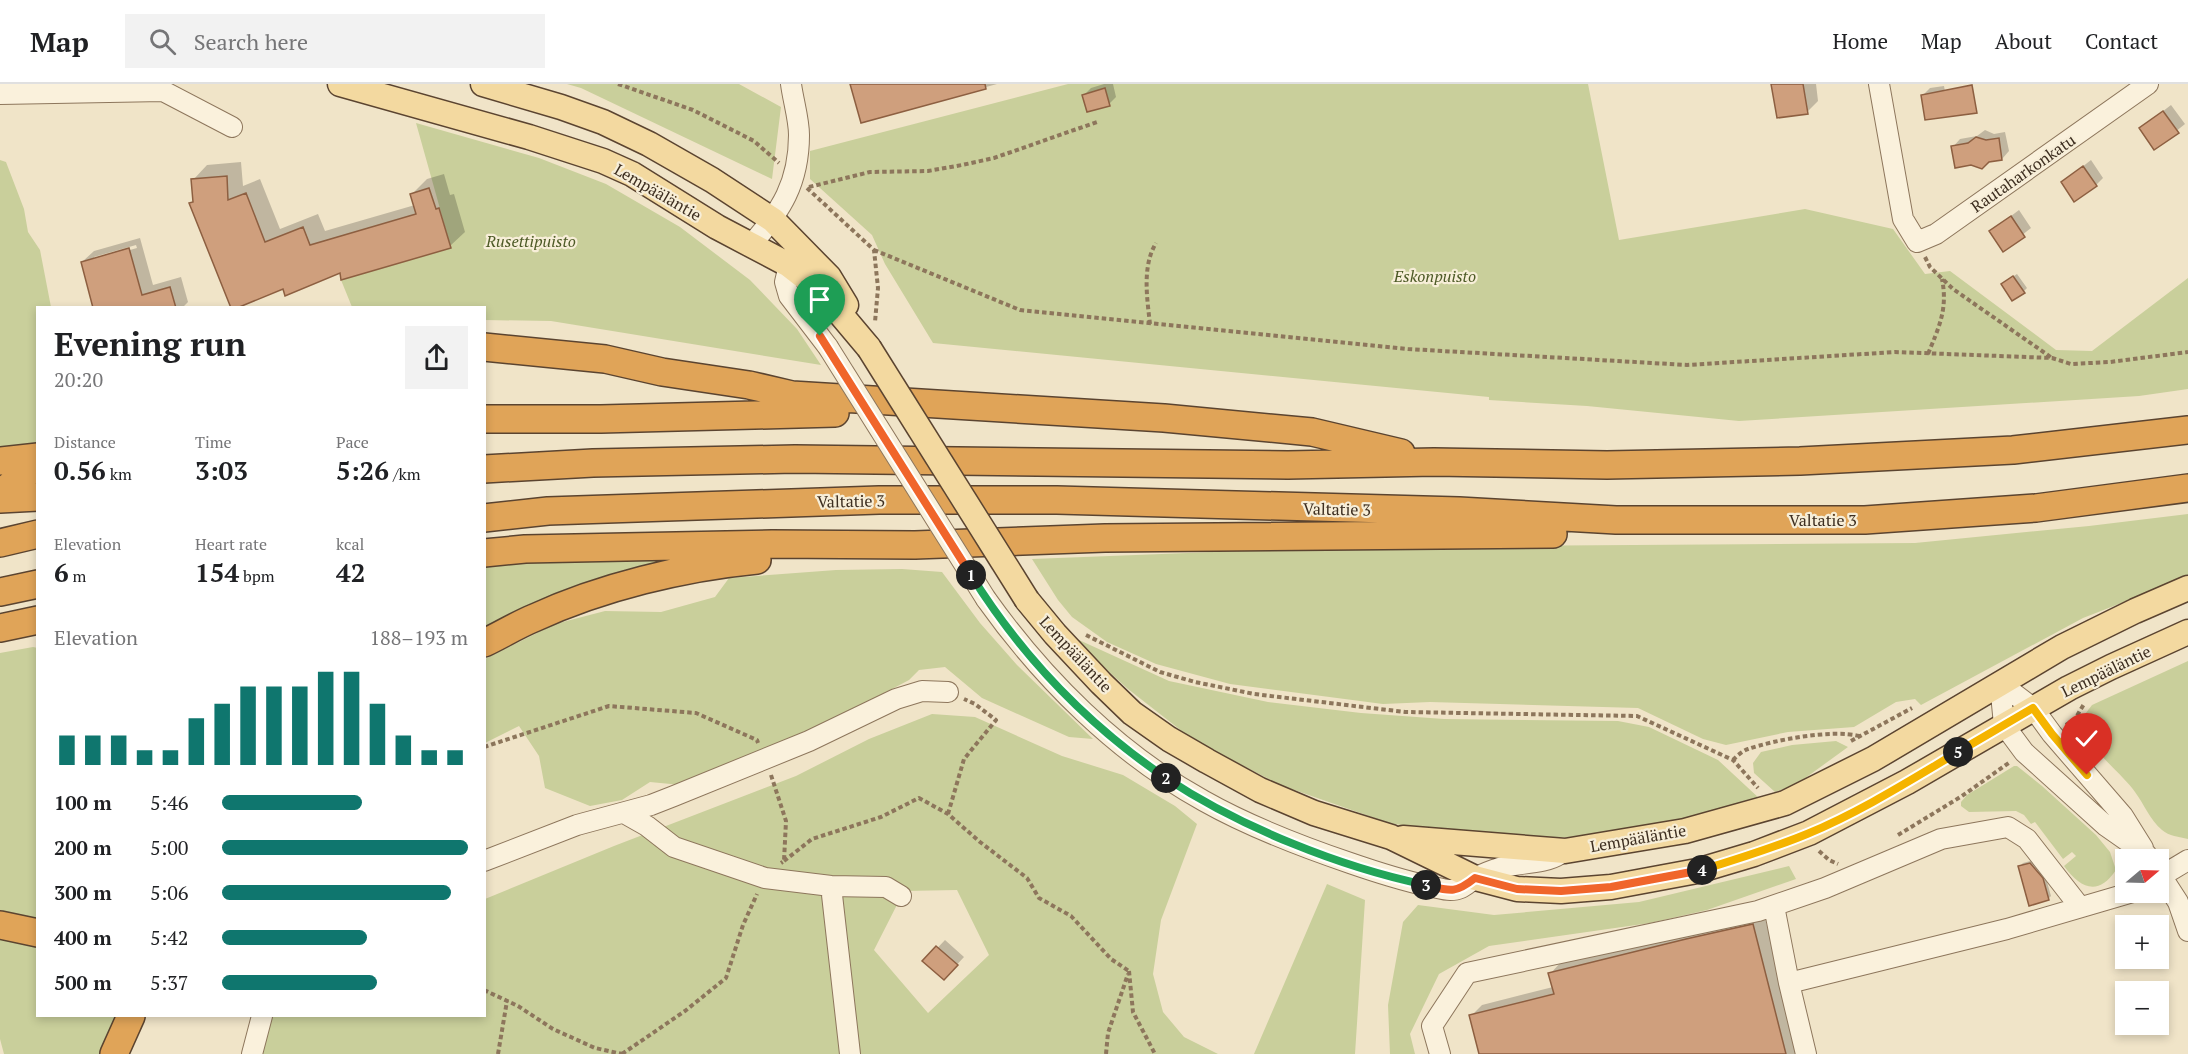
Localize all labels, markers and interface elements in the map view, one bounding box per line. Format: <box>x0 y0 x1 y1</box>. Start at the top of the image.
search box <box>125 14 545 68</box>
text: Map <box>30 23 89 60</box>
icon: search <box>146 25 179 58</box>
text: Search here <box>194 27 308 56</box>
text: Home <box>1832 27 1888 55</box>
text: Map <box>1921 27 1962 55</box>
text: About <box>1995 27 2052 55</box>
text: Contact <box>2085 27 2158 55</box>
street label: Rautaharkonkatu <box>1966 129 2080 217</box>
street label: Lempääläntie <box>610 158 706 226</box>
park label: Rusettipuisto <box>485 230 576 252</box>
park label: Eskonpuisto <box>1393 265 1476 287</box>
pin <box>794 274 845 336</box>
icon: arrive <box>803 283 836 316</box>
text: Evening run <box>54 322 246 365</box>
button: share <box>405 326 468 389</box>
text: 20:20 <box>54 366 103 393</box>
text: Distance <box>54 431 116 453</box>
text: Time <box>195 431 232 453</box>
text: Pace <box>336 431 369 453</box>
text: 0.56 <box>54 453 106 487</box>
text: 3:03 <box>195 453 248 487</box>
text: 5:26 <box>336 453 389 487</box>
text: km <box>106 463 132 485</box>
text: /km <box>389 463 420 485</box>
street label: Valtatie 3 <box>817 489 885 513</box>
street label: Valtatie 3 <box>1303 497 1371 521</box>
street label: Valtatie 3 <box>1789 509 1857 531</box>
text: Elevation <box>54 533 121 555</box>
text: Heart rate <box>195 533 267 555</box>
text: kcal <box>336 533 364 555</box>
text: 6 <box>54 555 69 589</box>
text: 154 <box>195 555 239 589</box>
text: 42 <box>336 555 365 589</box>
pin: 1 <box>956 560 986 590</box>
text: 1 <box>966 564 976 586</box>
text: m <box>69 565 86 587</box>
text: bpm <box>239 565 275 587</box>
street label: Lempääläntie <box>1035 611 1117 697</box>
text: Elevation <box>54 624 138 651</box>
text: 188–193 m <box>369 624 468 651</box>
street label: Lempääläntie <box>2058 640 2154 702</box>
pin <box>2061 713 2112 775</box>
icon: check <box>2070 722 2103 755</box>
pin: 5 <box>1943 737 1973 767</box>
text: 5 <box>1953 741 1963 763</box>
pin: 2 <box>1151 763 1181 793</box>
text: 2 <box>1161 767 1171 789</box>
text: 100 m <box>54 789 112 816</box>
text: 5:46 <box>150 789 189 816</box>
street label: Lempääläntie <box>1588 819 1688 857</box>
text: 200 m <box>54 834 112 861</box>
text: 5:00 <box>150 834 189 861</box>
north arrow <box>2115 849 2169 903</box>
map controls <box>2115 849 2169 1035</box>
pin: 4 <box>1687 855 1717 885</box>
text: 4 <box>1697 859 1707 881</box>
pin: 3 <box>1411 870 1441 900</box>
text: 3 <box>1421 874 1431 896</box>
text: 300 m <box>54 879 112 906</box>
text: 5:06 <box>150 879 189 906</box>
button: + <box>2115 915 2169 969</box>
text: 400 m <box>54 924 112 951</box>
text: 5:42 <box>150 924 189 951</box>
text: 500 m <box>54 969 112 996</box>
text: 5:37 <box>150 969 189 996</box>
button: − <box>2115 981 2169 1035</box>

